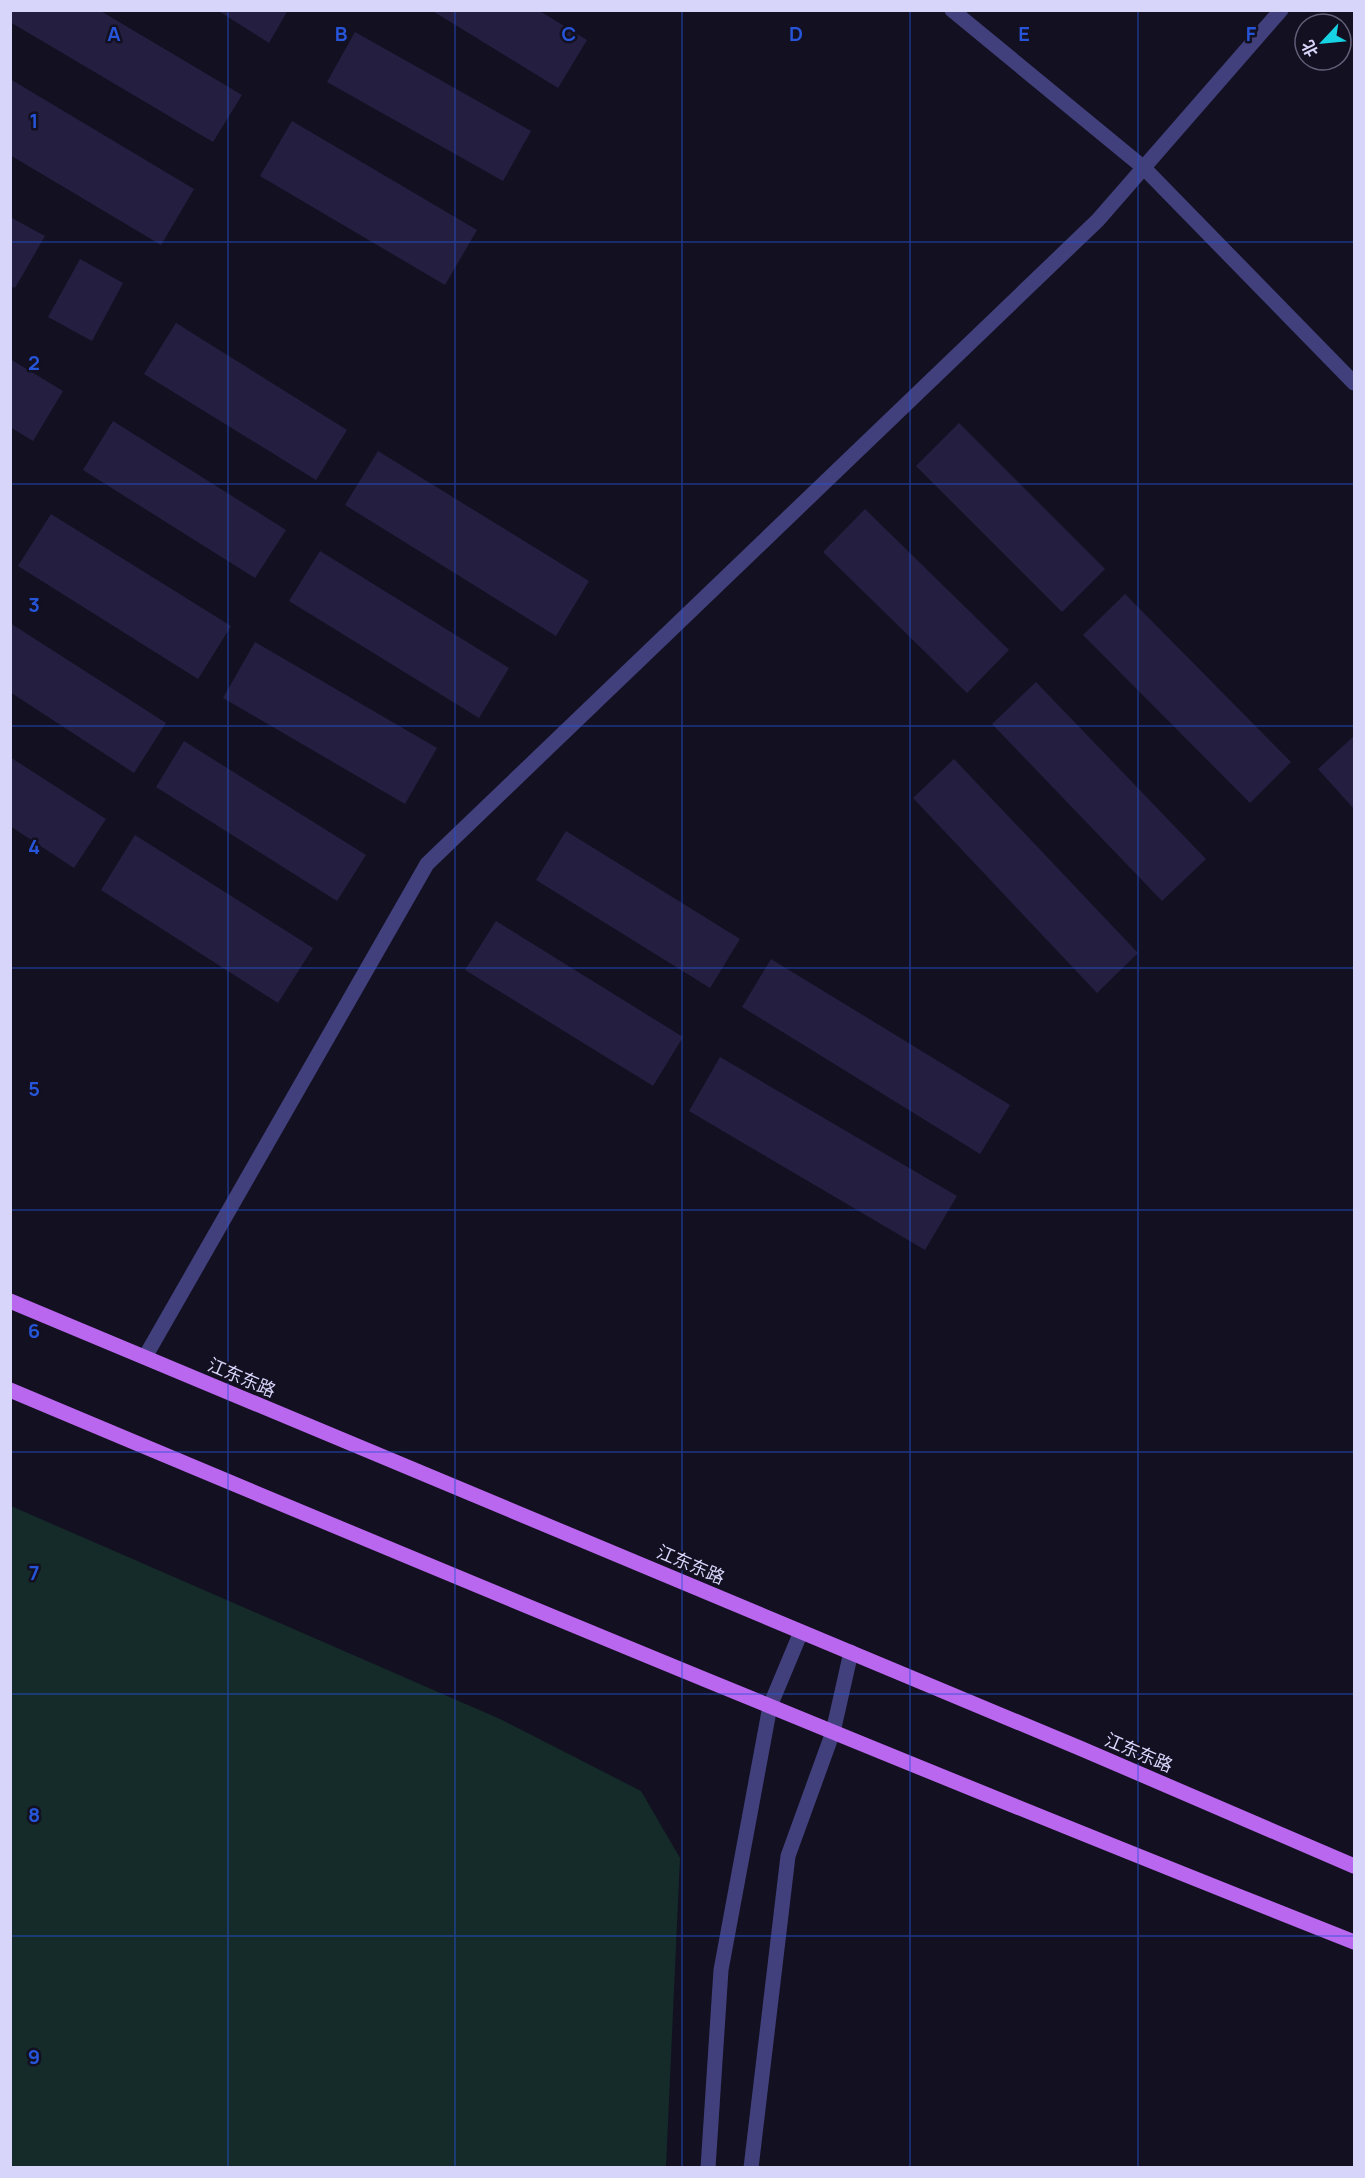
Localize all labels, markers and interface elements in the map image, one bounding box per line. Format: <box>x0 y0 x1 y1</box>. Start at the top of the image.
north arrow <box>1293 12 1353 72</box>
text: A <box>107 20 121 47</box>
text: B <box>335 20 348 47</box>
text: C <box>562 20 576 47</box>
text: D <box>789 20 803 47</box>
text: E <box>1018 20 1030 47</box>
text: F <box>1246 20 1257 47</box>
text: 北 <box>1296 37 1323 61</box>
text: 1 <box>30 107 38 134</box>
text: 2 <box>28 349 40 376</box>
text: 3 <box>28 591 40 618</box>
text: 4 <box>28 833 40 860</box>
text: 5 <box>28 1075 40 1102</box>
text: 6 <box>28 1317 40 1344</box>
street label: 江东东路 <box>204 1352 280 1402</box>
street label: 江东东路 <box>653 1539 729 1589</box>
text: 7 <box>29 1559 39 1586</box>
street label: 江东东路 <box>1101 1727 1177 1777</box>
text: 8 <box>28 1801 40 1828</box>
text: 9 <box>28 2043 40 2070</box>

